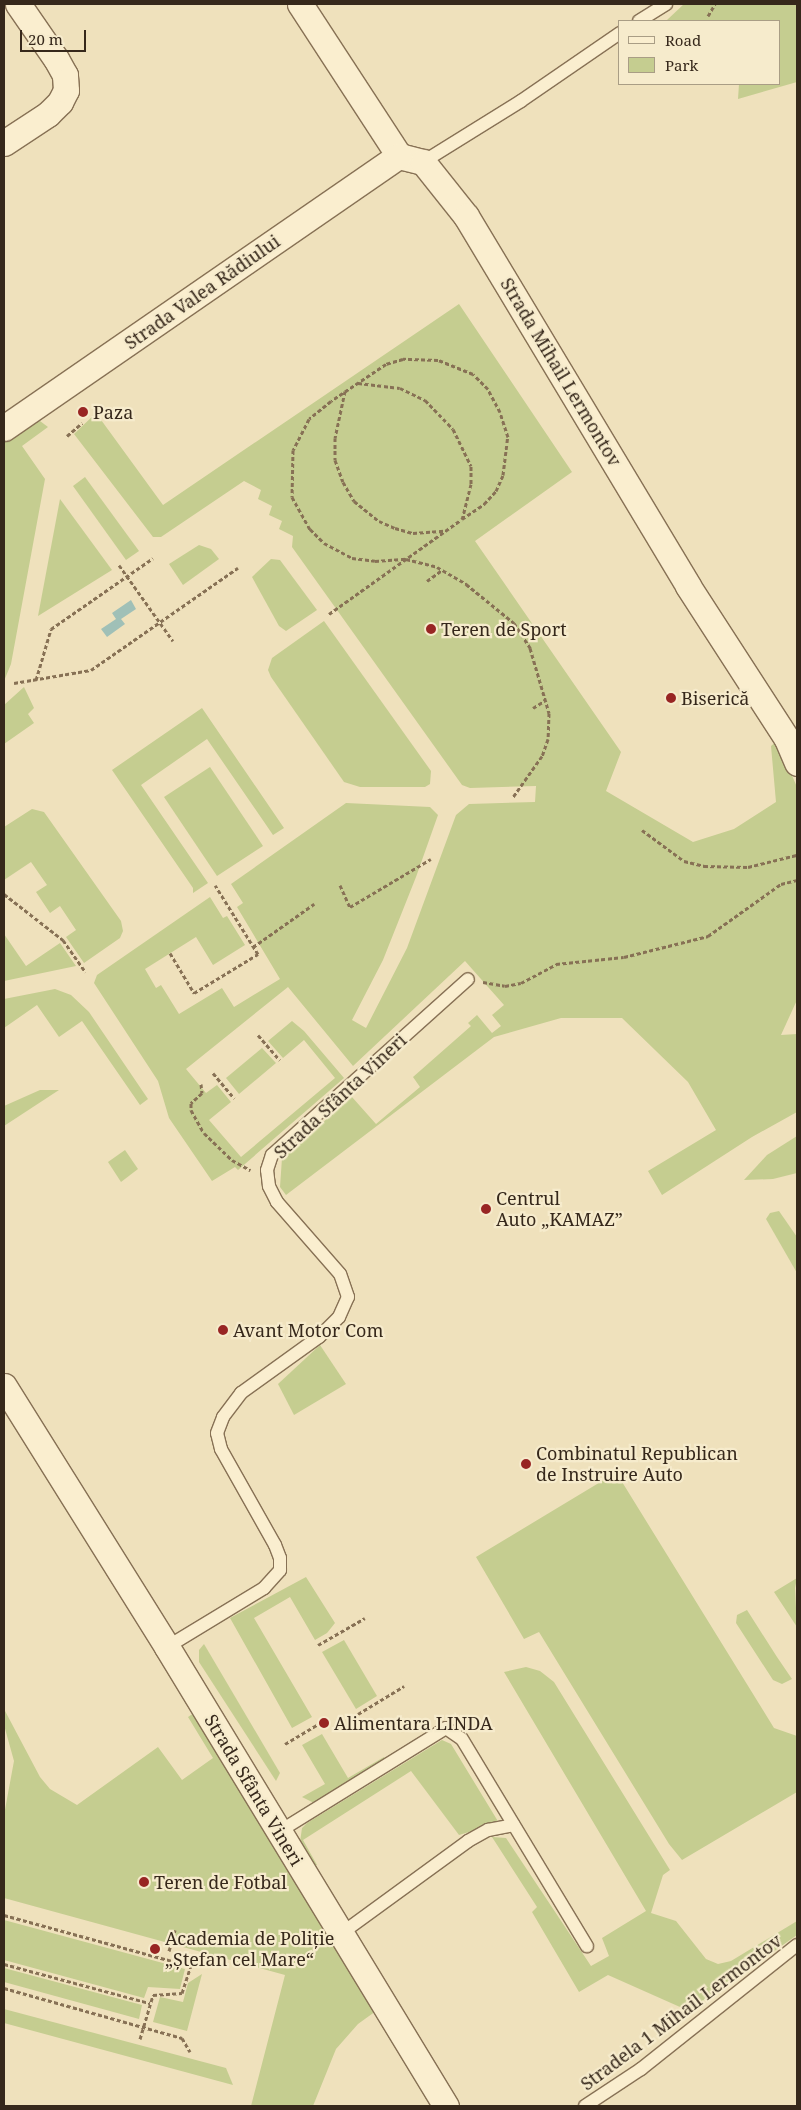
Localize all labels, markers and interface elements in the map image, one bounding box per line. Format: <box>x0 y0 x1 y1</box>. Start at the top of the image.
scale bar <box>22 20 89 52</box>
legend <box>618 20 781 85</box>
text: 20 m <box>28 29 63 49</box>
text: Road <box>665 30 701 50</box>
text: Park <box>665 55 698 75</box>
street label: Strada Valea Rădiului <box>120 230 284 354</box>
street label: Strada Mihail Lermontov <box>496 274 626 470</box>
place label: Paza <box>93 401 133 423</box>
marker: Paza <box>77 406 89 418</box>
place label: Teren de Sport <box>441 618 567 640</box>
marker: Teren de Sport <box>425 623 437 635</box>
place label: Biserică <box>681 687 750 709</box>
marker: Biserică <box>665 692 677 704</box>
street label: Strada Sfânta Vineri <box>269 1029 411 1163</box>
place label: Centrul Auto „KAMAZ” <box>496 1188 623 1230</box>
marker: Centrul Auto „KAMAZ” <box>480 1203 492 1215</box>
place label: Avant Motor Com <box>233 1319 383 1341</box>
marker: Avant Motor Com <box>217 1324 229 1336</box>
place label: Combinatul Republican de Instruire Auto <box>536 1443 738 1486</box>
marker: Combinatul Republican de Instruire Auto <box>520 1458 532 1470</box>
street label: Strada Sfânta Vineri <box>200 1710 308 1870</box>
place label: Alimentara LINDA <box>334 1712 493 1734</box>
marker: Alimentara LINDA <box>318 1717 330 1729</box>
place label: Teren de Fotbal <box>154 1871 287 1893</box>
marker: Teren de Fotbal <box>138 1876 150 1888</box>
place label: Academia de Poliție „Ștefan cel Mare“ <box>165 1928 334 1970</box>
street label: Stradela 1 Mihail Lermontov <box>576 1929 786 2095</box>
marker: Academia de Poliție „Ștefan cel Mare“ <box>149 1943 161 1955</box>

